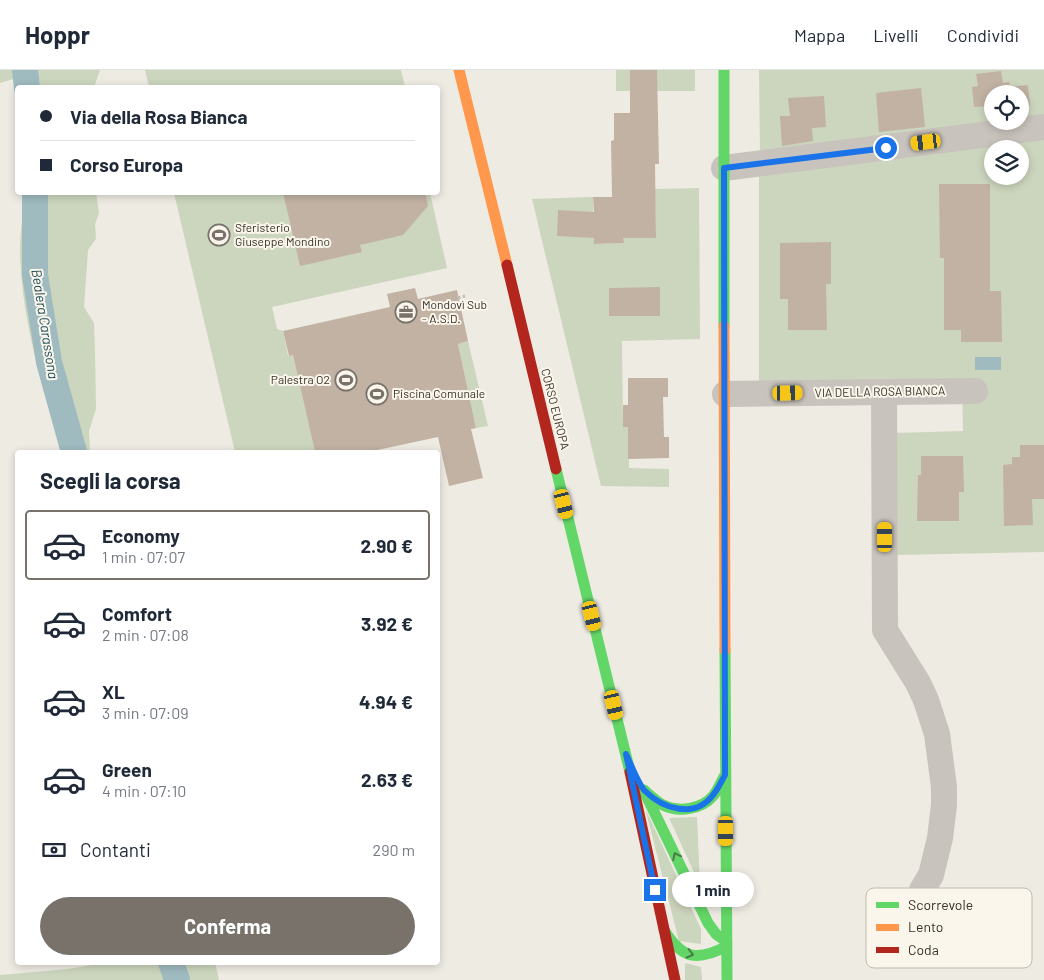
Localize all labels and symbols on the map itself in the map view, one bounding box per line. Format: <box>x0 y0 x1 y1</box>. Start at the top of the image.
car <box>910 133 941 151</box>
route start <box>875 137 897 159</box>
place label: Sferisterio Giuseppe Mondino <box>235 220 330 248</box>
sports icon: Sferisterio Giuseppe Mondino <box>207 223 231 247</box>
water label: Bealera Carassona <box>28 268 63 380</box>
place label: Mondovì Sub - A.S.D. <box>422 297 487 325</box>
office icon: Mondovì Sub - A.S.D. <box>394 300 418 324</box>
street label: CORSO EUROPA <box>539 367 573 451</box>
sports icon: Palestra O2 <box>334 368 358 392</box>
place label: Palestra O2 <box>271 372 330 386</box>
sports icon: Piscina Comunale <box>365 382 389 406</box>
street label: VIA DELLA ROSA BIANCA <box>815 383 945 399</box>
car <box>772 385 803 401</box>
place label: Piscina Comunale <box>393 386 485 400</box>
car <box>553 488 574 520</box>
car <box>877 522 892 552</box>
car <box>581 600 602 632</box>
car <box>603 689 624 721</box>
car <box>718 816 733 846</box>
one-way arrow <box>672 852 682 861</box>
callout: 1 min <box>672 872 755 908</box>
route end <box>644 879 666 901</box>
legend <box>866 888 1032 968</box>
text: Scorrevole <box>908 896 973 913</box>
text: Lento <box>908 918 943 935</box>
text: Coda <box>908 941 939 958</box>
one-way arrow <box>686 948 695 959</box>

